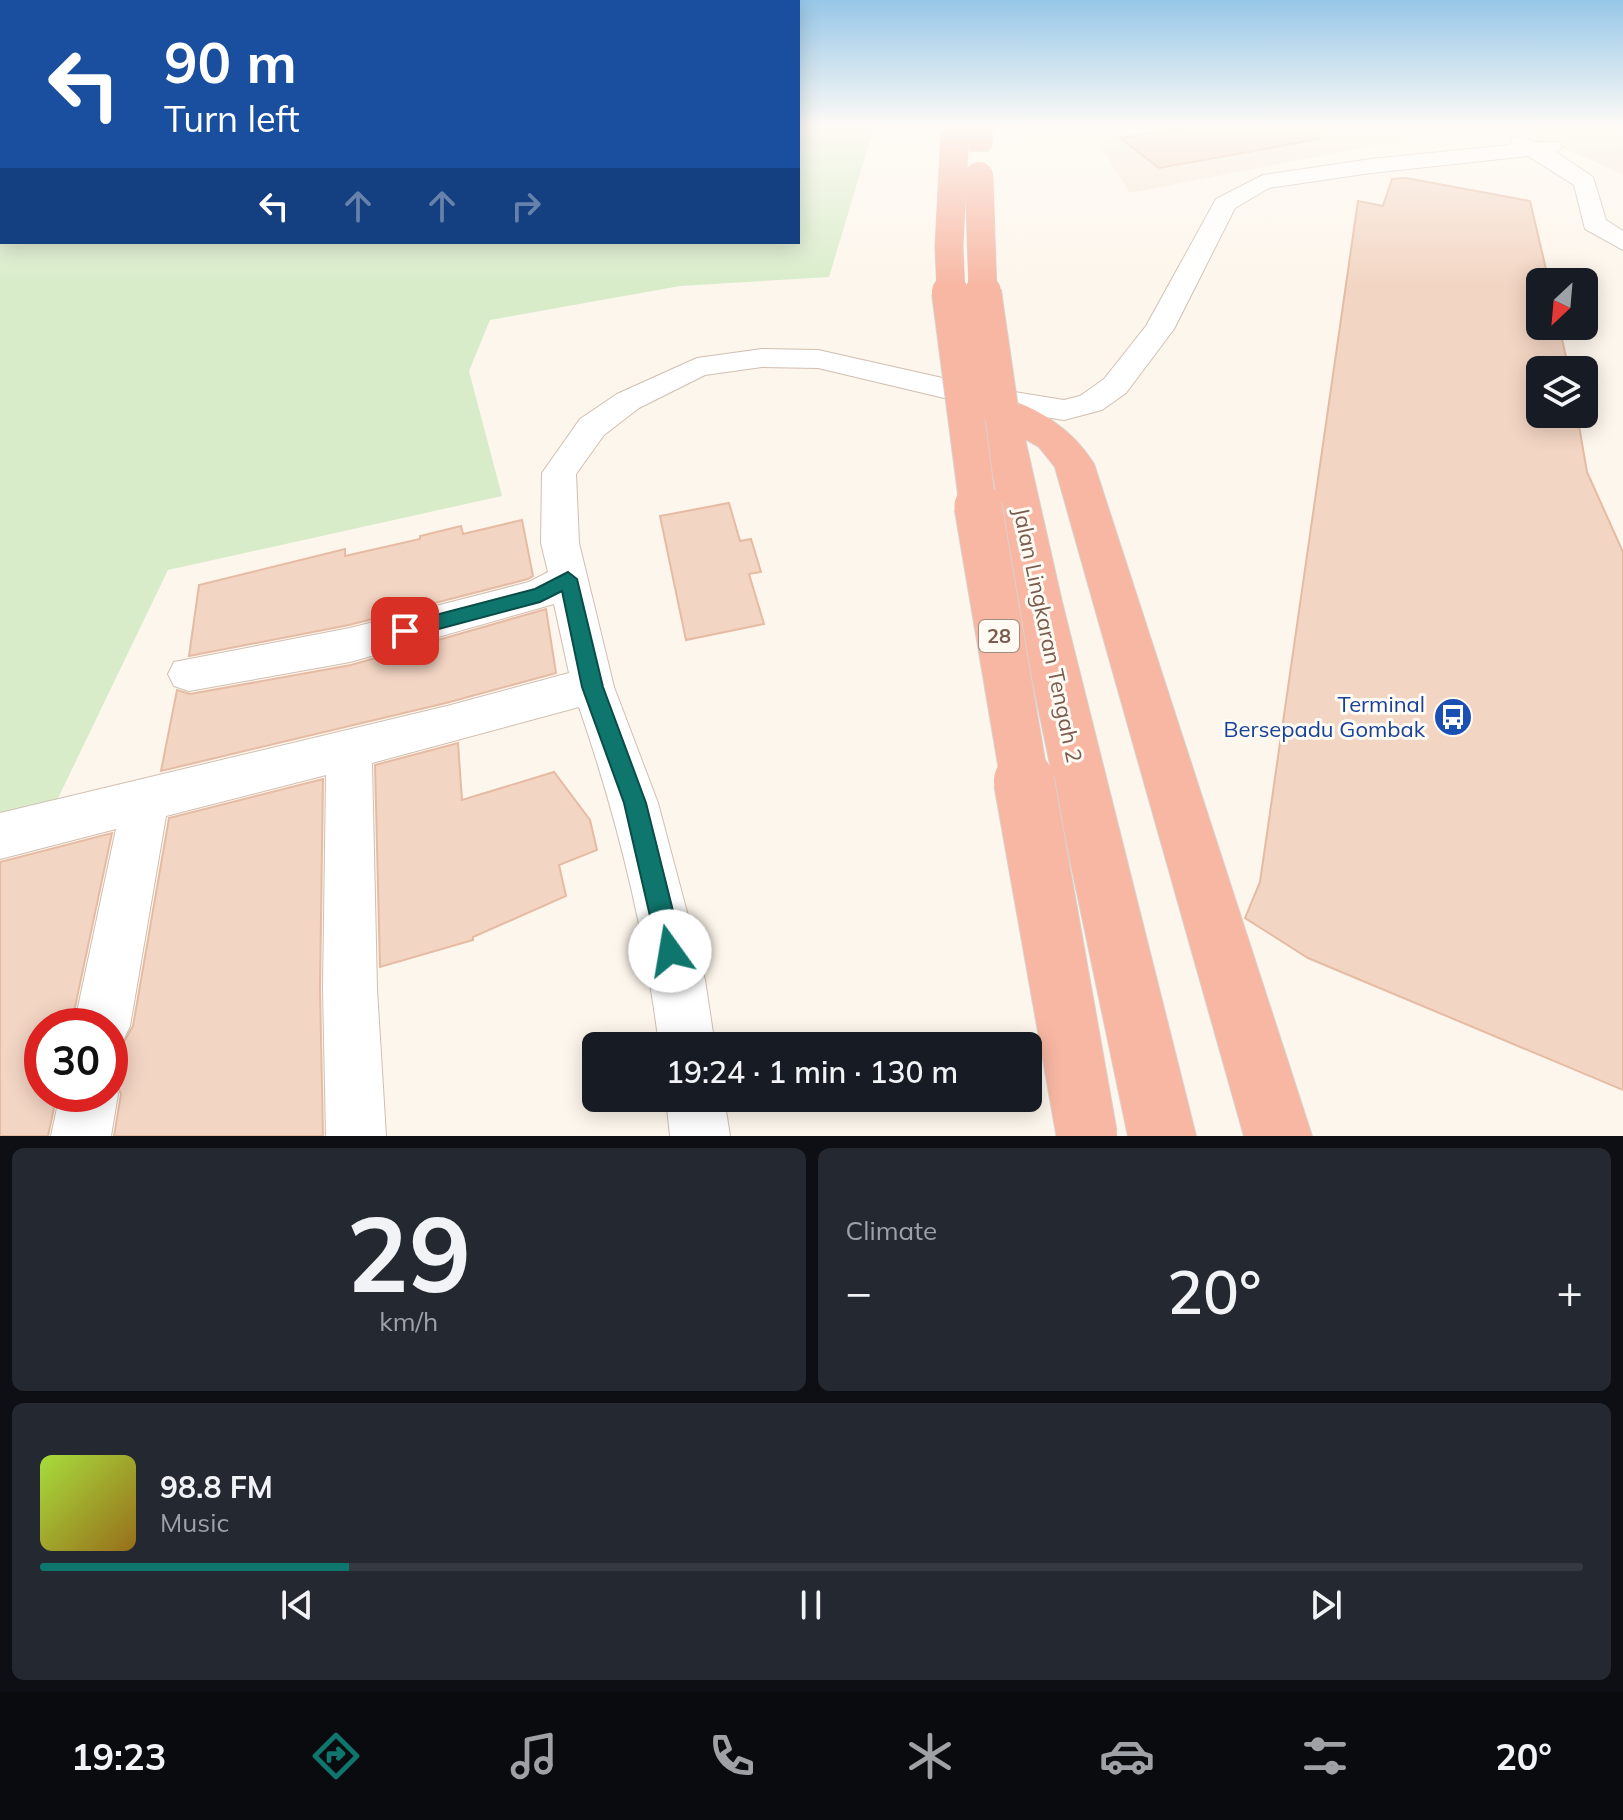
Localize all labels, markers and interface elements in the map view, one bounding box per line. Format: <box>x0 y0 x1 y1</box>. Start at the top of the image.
text: 90 m <box>164 27 297 97</box>
icon: left <box>32 32 136 136</box>
text: Turn left <box>164 96 300 141</box>
icon: left <box>252 184 296 228</box>
icon: ahead <box>336 184 380 228</box>
icon: ahead <box>420 184 464 228</box>
icon: right <box>504 184 548 228</box>
north arrow <box>1526 268 1598 340</box>
map controls <box>1526 268 1598 428</box>
button: layers <box>1526 356 1598 428</box>
street label: Jalan Lingkaran Tengah 2 <box>1007 505 1089 765</box>
pin <box>371 597 439 665</box>
icon: arrive <box>383 609 427 653</box>
road number: 28 <box>979 620 1019 652</box>
place label: Terminal Bersepadu Gombak <box>1224 690 1426 743</box>
bus stop icon: Terminal Bersepadu Gombak <box>1432 696 1474 738</box>
position arrow <box>628 909 712 993</box>
speed limit sign: 30 <box>24 1008 128 1112</box>
text: 19:24 · 1 min · 130 m <box>666 1053 958 1091</box>
text: 29 <box>346 1187 471 1318</box>
text: Climate <box>846 1214 937 1247</box>
text: 20° <box>1167 1254 1262 1329</box>
text: − <box>846 1264 872 1319</box>
text: + <box>1557 1264 1583 1319</box>
text: km/h <box>379 1305 438 1338</box>
text: 98.8 FM <box>160 1468 273 1506</box>
text: Music <box>160 1506 229 1539</box>
icon: previous <box>275 1583 319 1627</box>
icon: pause <box>789 1583 833 1627</box>
icon: next <box>1304 1583 1348 1627</box>
icon: directions <box>308 1728 364 1784</box>
icon: music <box>506 1728 562 1784</box>
icon: phone <box>704 1728 760 1784</box>
icon: climate <box>902 1728 958 1784</box>
icon: car <box>1099 1728 1155 1784</box>
icon: filters <box>1297 1728 1353 1784</box>
text: 19:23 <box>71 1734 166 1779</box>
text: 20° <box>1495 1734 1552 1779</box>

